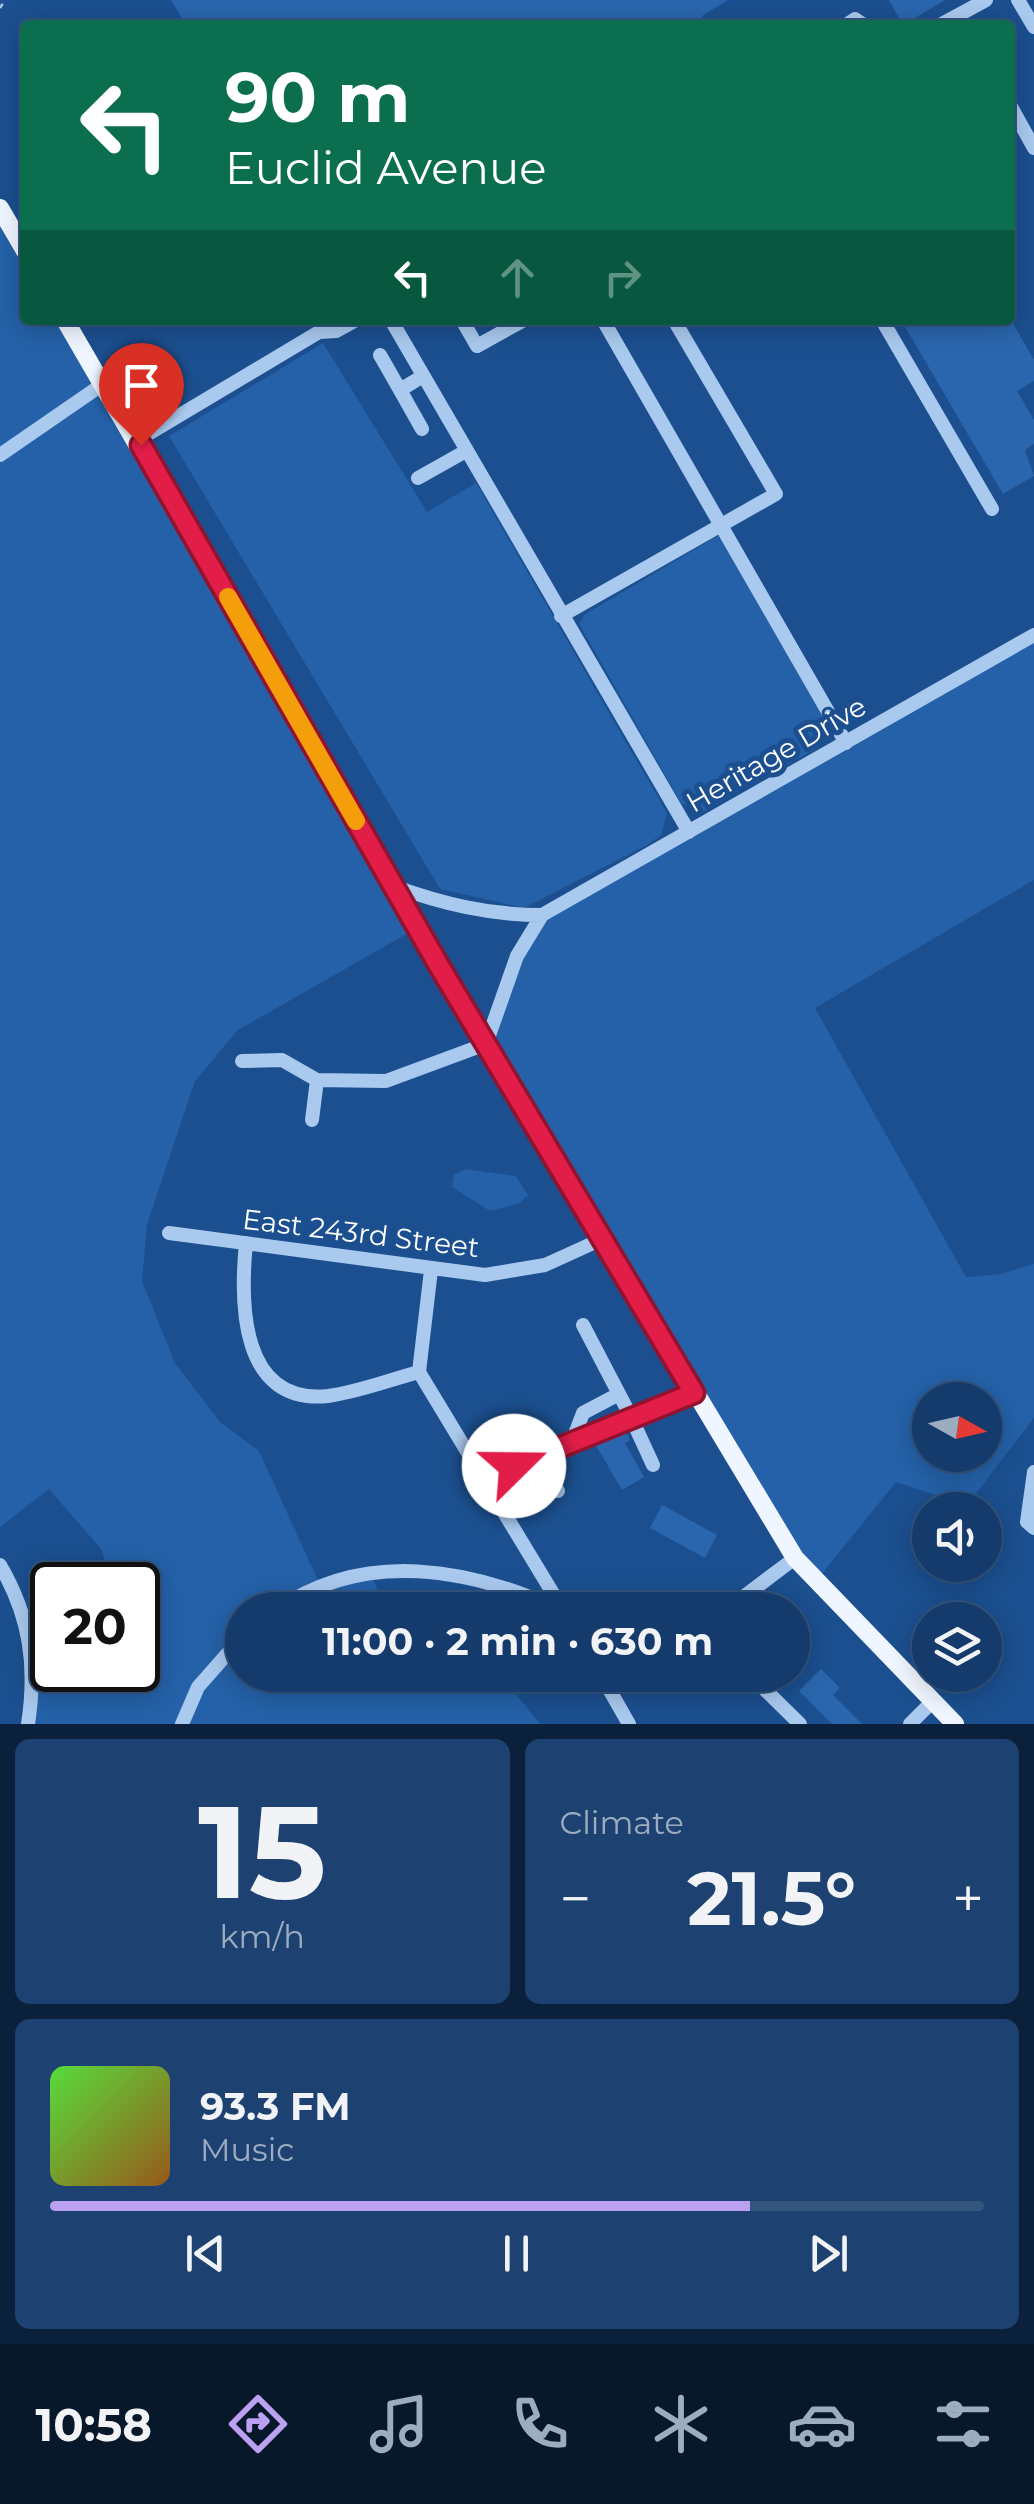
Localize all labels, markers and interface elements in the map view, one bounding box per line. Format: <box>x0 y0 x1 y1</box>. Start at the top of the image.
text: 90 m <box>225 54 410 140</box>
icon: left <box>60 60 190 190</box>
text: Euclid Avenue <box>225 140 546 195</box>
icon: left <box>385 250 440 305</box>
icon: ahead <box>490 250 545 305</box>
icon: right <box>595 250 650 305</box>
pin <box>99 343 184 446</box>
icon: arrive <box>114 358 169 413</box>
street label: Heritage Drive <box>680 689 872 819</box>
street label: East 243rd Street <box>241 1202 481 1264</box>
north arrow <box>912 1382 1002 1472</box>
map controls <box>912 1382 1002 1692</box>
position arrow <box>462 1414 566 1518</box>
button: sound <box>912 1492 1002 1582</box>
speed limit sign: 20 <box>30 1562 160 1692</box>
button: layers <box>912 1602 1002 1692</box>
text: 11:00 · 2 min · 630 m <box>322 1618 713 1665</box>
text: 15 <box>198 1772 326 1931</box>
text: Climate <box>560 1803 684 1842</box>
text: 21.5° <box>687 1852 856 1944</box>
text: − <box>560 1865 591 1932</box>
text: + <box>952 1865 984 1932</box>
text: km/h <box>220 1917 305 1956</box>
text: 93.3 FM <box>200 2083 350 2130</box>
text: Music <box>200 2130 294 2169</box>
icon: previous <box>178 2226 233 2281</box>
icon: pause <box>489 2226 544 2281</box>
icon: next <box>801 2226 856 2281</box>
icon: directions <box>223 2389 293 2459</box>
icon: music <box>364 2389 434 2459</box>
icon: phone <box>505 2389 575 2459</box>
icon: climate <box>646 2389 716 2459</box>
icon: car <box>787 2389 857 2459</box>
icon: filters <box>928 2389 998 2459</box>
text: 10:58 <box>36 2397 152 2452</box>

